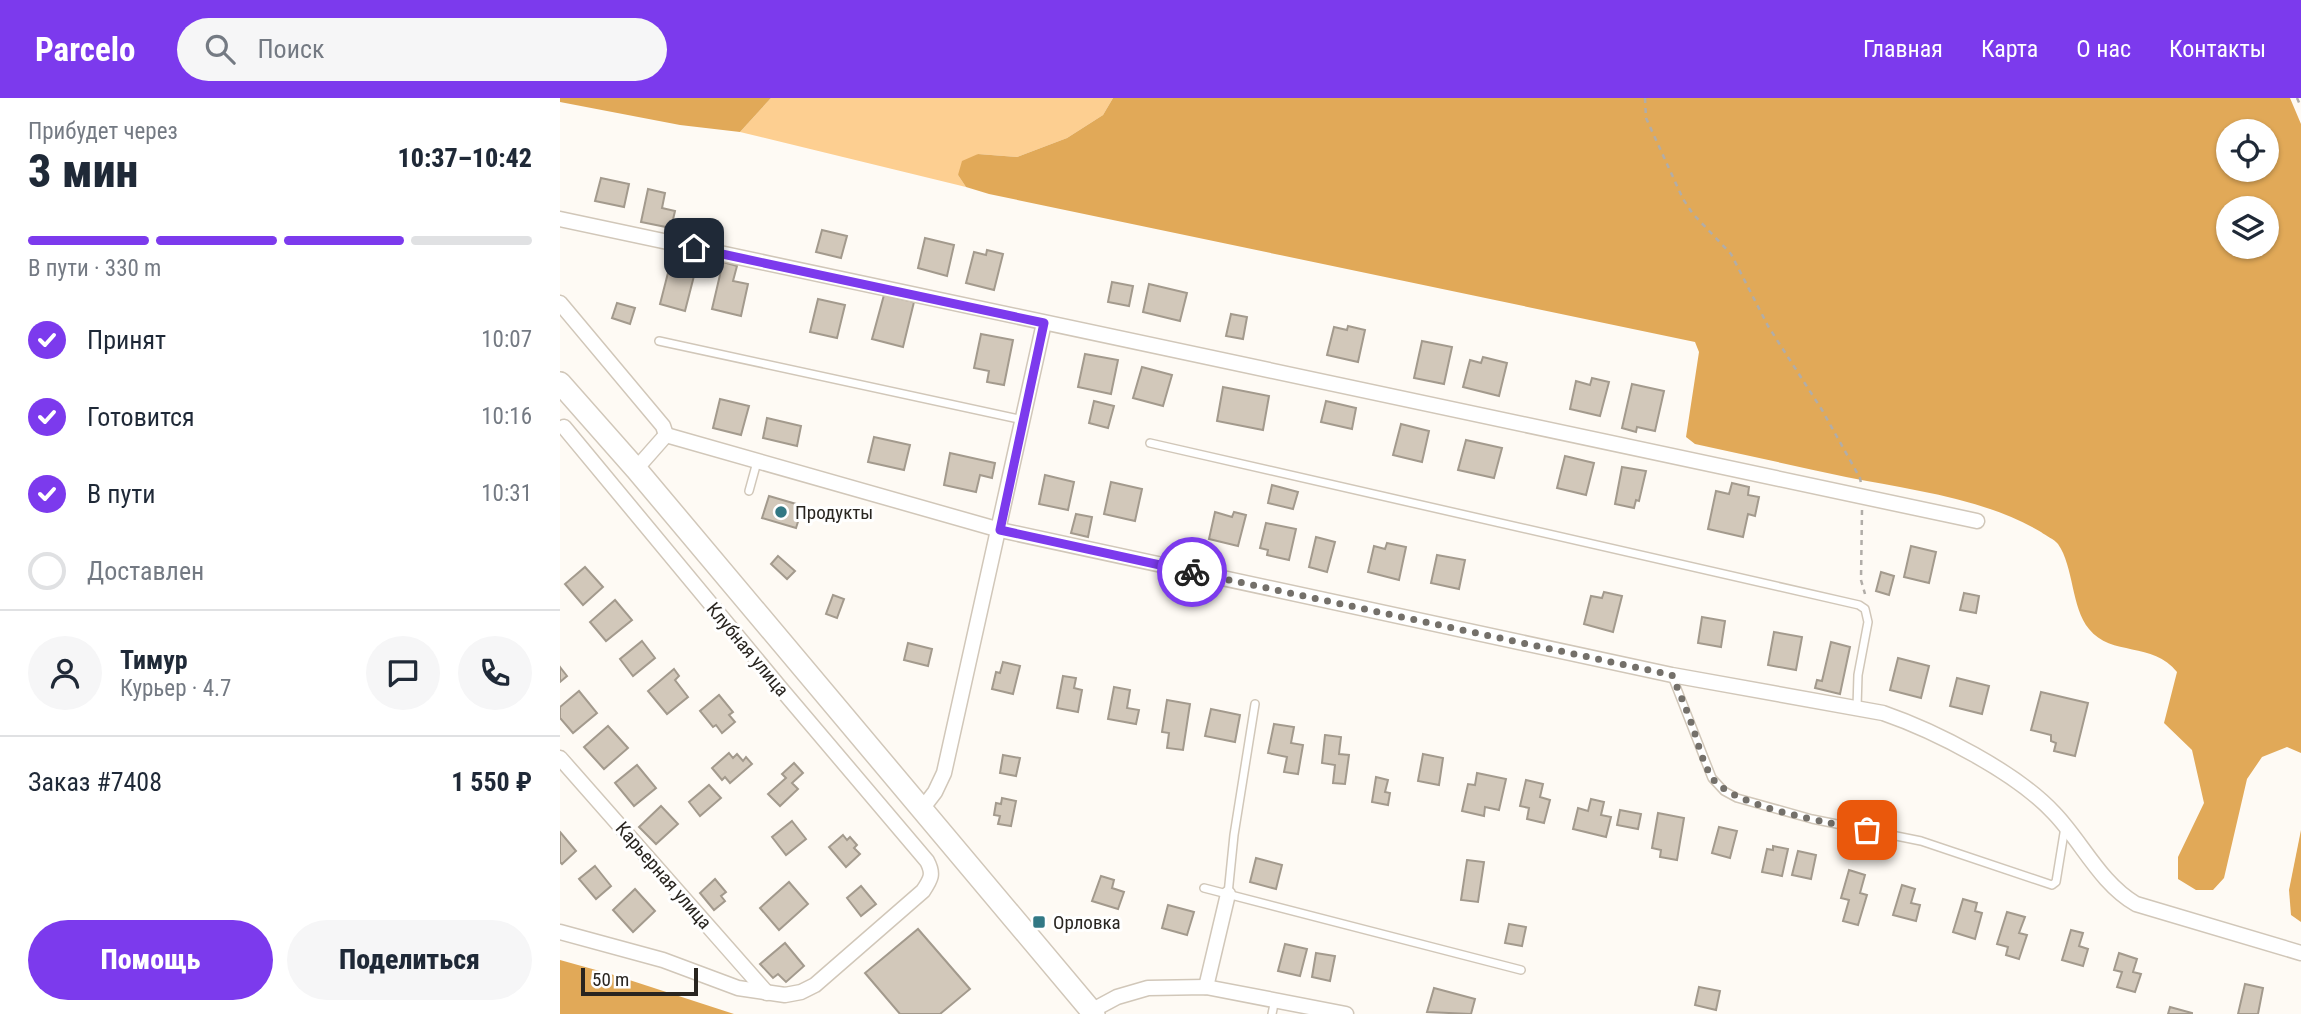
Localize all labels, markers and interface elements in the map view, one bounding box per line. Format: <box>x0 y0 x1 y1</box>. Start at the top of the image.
search box <box>177 18 667 81</box>
text: Parcelo <box>35 30 135 69</box>
icon: search <box>201 30 239 68</box>
text: Поиск <box>257 34 324 64</box>
text: Главная <box>1863 35 1943 63</box>
text: Карта <box>1981 35 2038 63</box>
text: О нас <box>2076 35 2131 63</box>
text: Контакты <box>2169 35 2266 63</box>
text: Прибудет через <box>28 118 178 145</box>
map controls <box>2216 119 2279 259</box>
button: locate <box>2216 119 2279 182</box>
text: 10:37–10:42 <box>398 143 532 173</box>
text: 3 мин <box>28 144 138 198</box>
button: layers <box>2216 196 2279 259</box>
pin <box>664 218 724 278</box>
icon: home <box>675 229 713 267</box>
text: В пути · 330 m <box>28 255 161 282</box>
icon: check <box>28 321 66 359</box>
text: Принят <box>87 325 166 355</box>
text: 10:07 <box>481 326 532 353</box>
icon: check <box>28 398 66 436</box>
text: Готовится <box>87 402 195 432</box>
text: 10:16 <box>481 403 532 430</box>
icon: check <box>28 475 66 513</box>
text: В пути <box>87 479 156 509</box>
text: 10:31 <box>481 480 532 507</box>
place label: Продукты <box>795 501 873 524</box>
marker: Продукты <box>773 504 789 520</box>
courier <box>1157 537 1227 607</box>
icon: bike <box>1173 553 1211 591</box>
text: Доставлен <box>87 556 204 586</box>
street label: Клубная улица <box>702 598 794 701</box>
button: person <box>28 636 102 710</box>
button: chat <box>366 636 440 710</box>
button: phone <box>458 636 532 710</box>
text: Тимур <box>120 645 188 675</box>
text: Курьер · 4.7 <box>120 675 231 702</box>
text: Заказ #7408 <box>28 767 162 797</box>
text: 1 550 ₽ <box>451 767 532 797</box>
pin <box>1837 800 1897 860</box>
icon: bag <box>1848 811 1886 849</box>
street label: Карьерная улица <box>611 817 717 934</box>
place label: Орловка <box>1053 911 1121 934</box>
marker: Орловка <box>1031 914 1047 930</box>
button: Помощь <box>28 920 273 1000</box>
button: Поделиться <box>287 920 532 1000</box>
scale bar <box>581 965 698 997</box>
text: 50 m <box>592 968 629 991</box>

